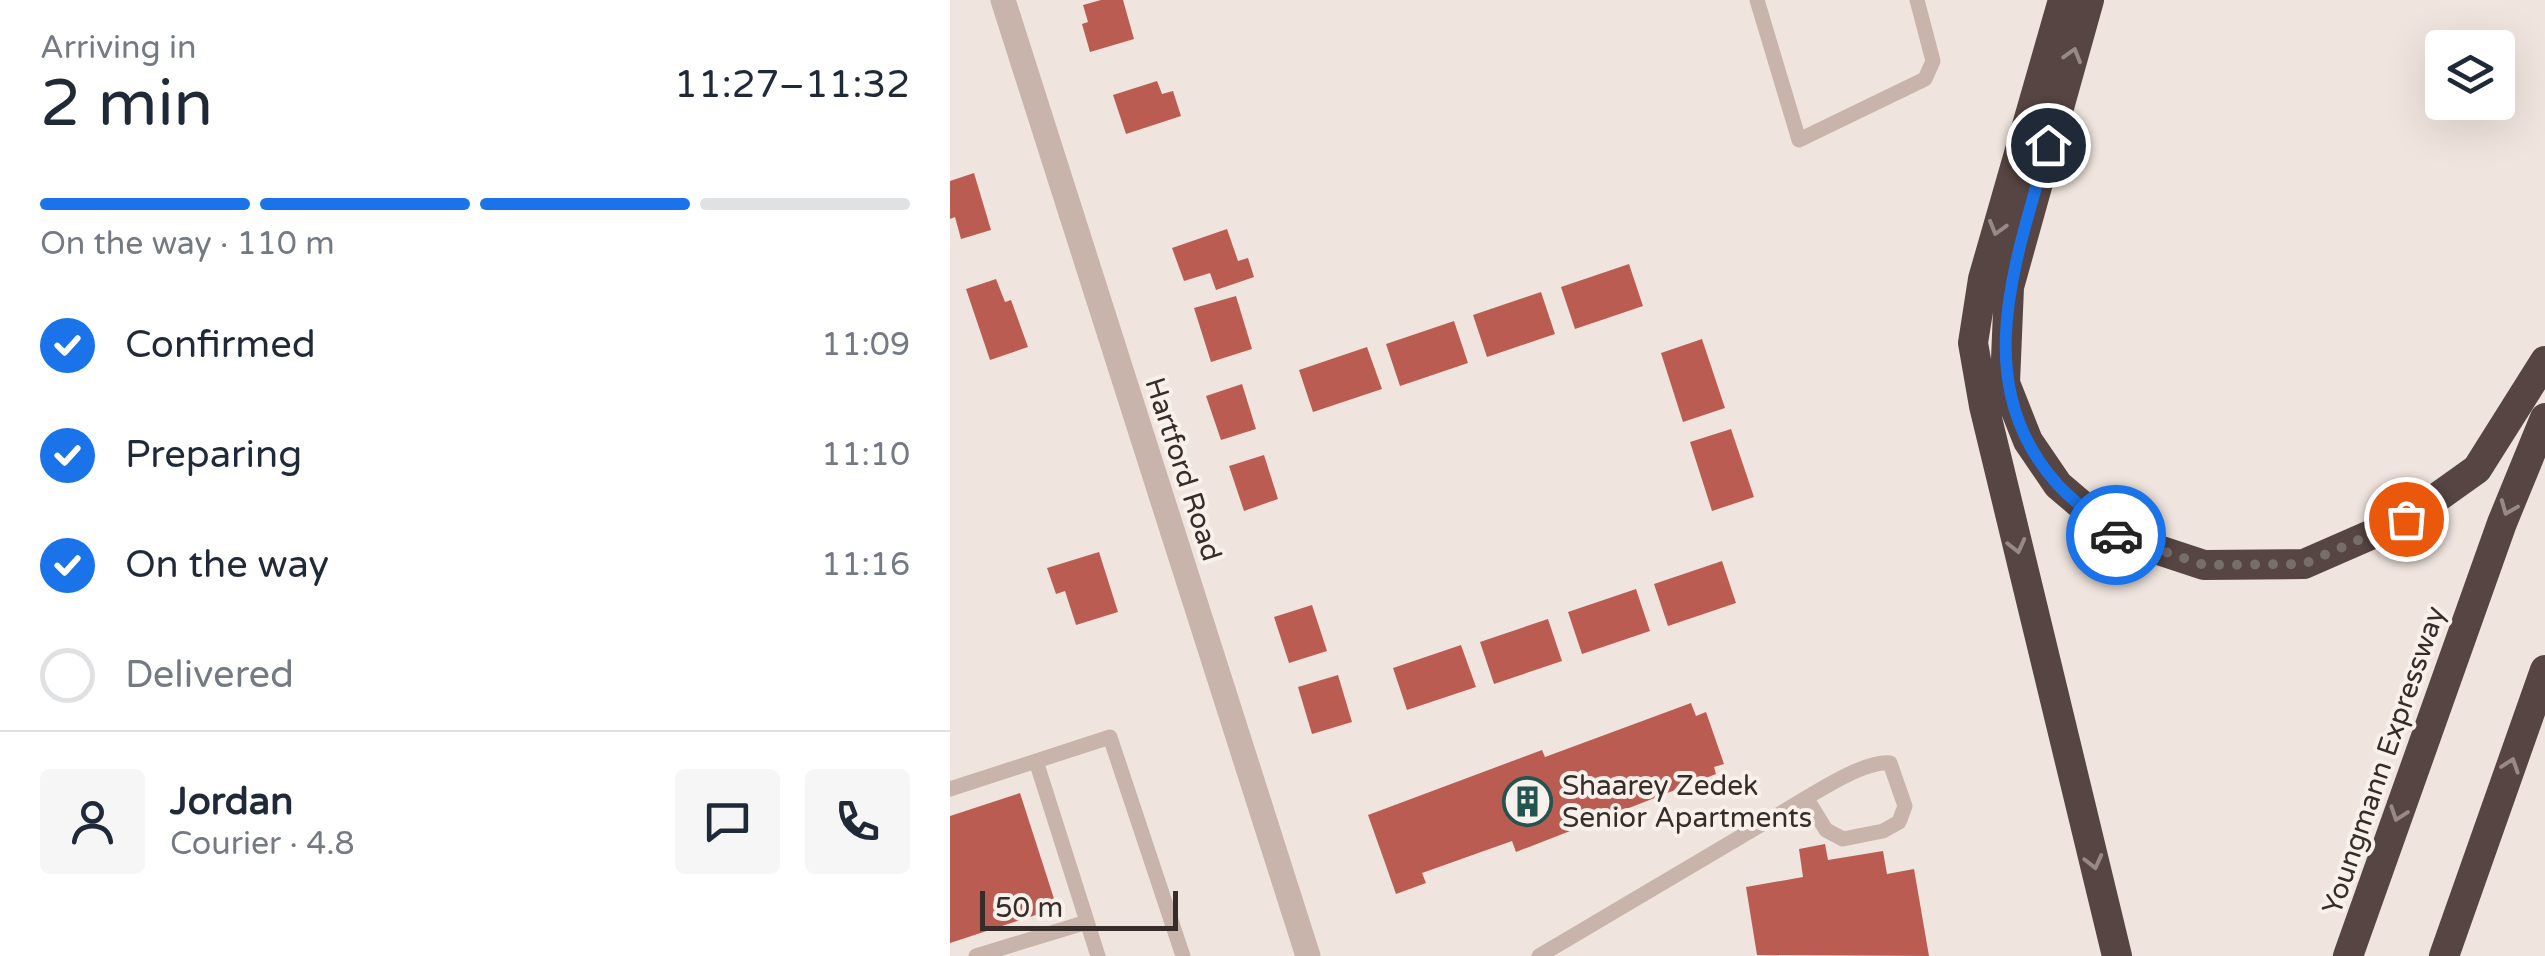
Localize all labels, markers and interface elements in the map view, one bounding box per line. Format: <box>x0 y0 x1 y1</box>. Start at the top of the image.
text: Arriving in <box>40 29 197 67</box>
map controls <box>2425 30 2515 120</box>
button: layers <box>2425 30 2515 120</box>
one-way arrow <box>2062 47 2083 64</box>
text: 11:27–11:32 <box>674 62 910 108</box>
text: 2 min <box>40 65 213 144</box>
pin <box>2006 103 2091 188</box>
icon: home <box>2021 118 2076 173</box>
one-way arrow <box>1988 219 2009 237</box>
text: On the way · 110 m <box>40 225 335 263</box>
icon: check <box>40 318 95 373</box>
text: Confirmed <box>125 322 316 368</box>
text: 11:09 <box>821 326 910 364</box>
street label: Hartford Road <box>1137 373 1229 565</box>
icon: check <box>40 428 95 483</box>
text: Preparing <box>125 432 302 478</box>
text: 11:10 <box>821 436 910 474</box>
pin <box>2364 477 2449 562</box>
courier <box>2066 485 2166 585</box>
icon: bag <box>2379 492 2434 547</box>
one-way arrow <box>2499 498 2519 516</box>
icon: car <box>2089 508 2144 563</box>
one-way arrow <box>2005 537 2026 554</box>
icon: check <box>40 538 95 593</box>
text: On the way <box>125 542 329 588</box>
text: 11:16 <box>821 546 910 584</box>
street label: Youngmann Expressway <box>2315 602 2453 919</box>
text: Delivered <box>125 652 294 698</box>
one-way arrow <box>2500 758 2520 775</box>
button: person <box>40 769 145 874</box>
button: chat <box>675 769 780 874</box>
button: phone <box>805 769 910 874</box>
place label: Shaarey Zedek Senior Apartments <box>1562 769 1812 835</box>
building icon: Shaarey Zedek Senior Apartments <box>1501 775 1553 827</box>
text: Jordan <box>170 779 293 825</box>
one-way arrow <box>2390 805 2410 822</box>
text: Courier · 4.8 <box>170 825 355 863</box>
one-way arrow <box>2082 853 2103 870</box>
scale bar <box>980 886 1178 930</box>
text: 50 m <box>995 891 1063 925</box>

